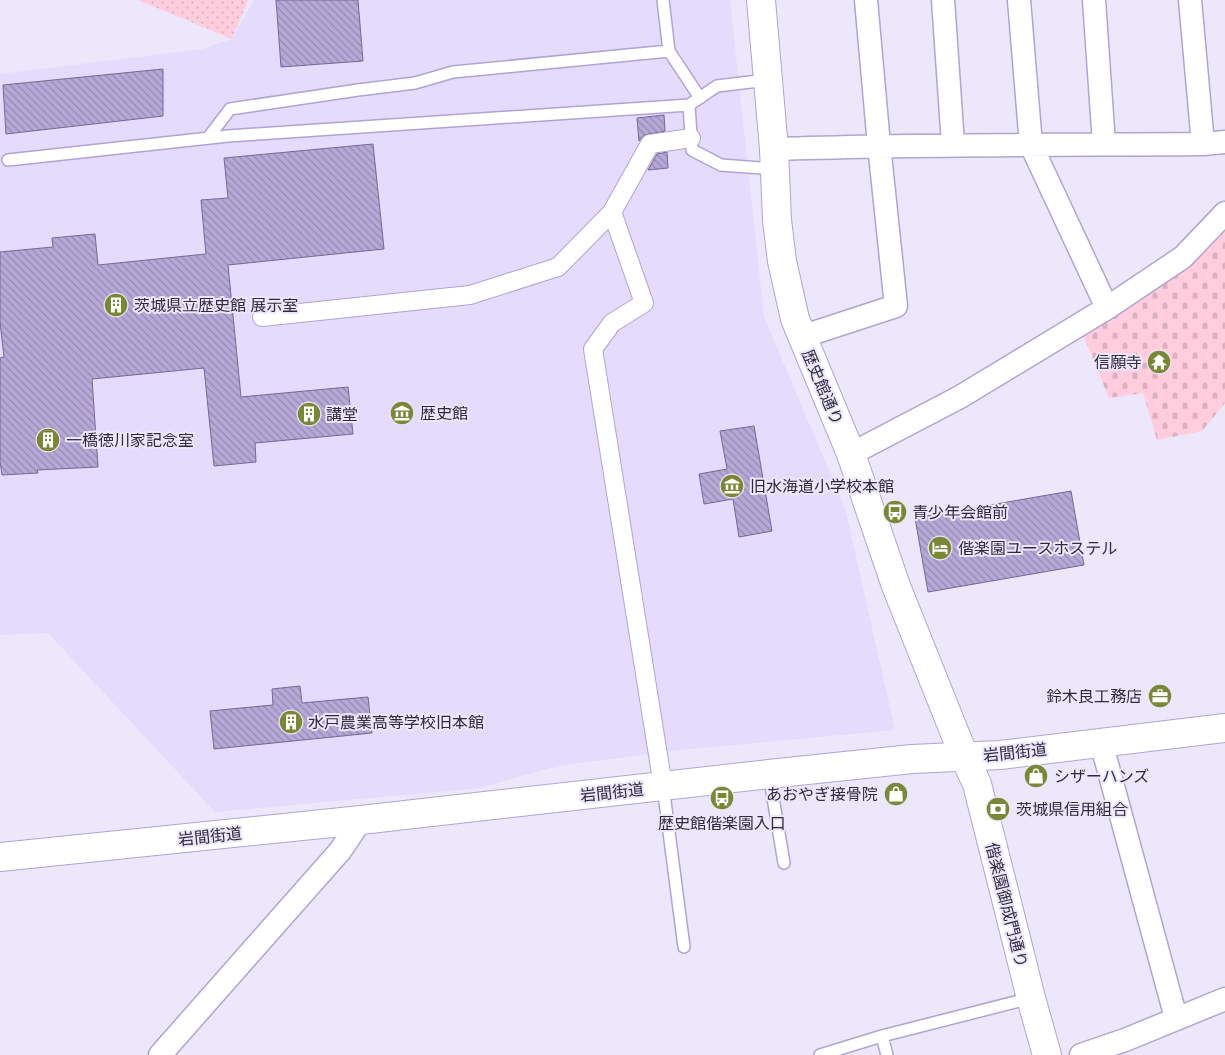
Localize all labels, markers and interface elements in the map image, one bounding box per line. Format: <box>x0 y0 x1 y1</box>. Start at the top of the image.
building icon: 茨城県立歴史館 展示室 <box>103 292 129 318</box>
place label: 茨城県立歴史館 展示室 <box>134 294 298 316</box>
street label: 歴史館通り <box>797 346 849 428</box>
temple icon: 信願寺 <box>1146 349 1172 375</box>
place label: 信願寺 <box>1094 351 1142 373</box>
museum icon: 歴史館 <box>389 400 415 426</box>
building icon: 講堂 <box>296 401 322 427</box>
place label: 歴史館 <box>420 402 468 424</box>
place label: 講堂 <box>326 403 358 425</box>
building icon: 一橋徳川家記念室 <box>35 427 61 453</box>
place label: 一橋徳川家記念室 <box>66 429 194 451</box>
museum icon: 旧水海道小学校本館 <box>719 473 745 499</box>
place label: 旧水海道小学校本館 <box>750 475 894 497</box>
bus stop icon: 青少年会館前 <box>882 499 908 525</box>
place label: 青少年会館前 <box>912 501 1008 523</box>
hotel icon: 偕楽園ユースホステル <box>927 535 953 561</box>
place label: 偕楽園ユースホステル <box>958 537 1117 559</box>
office icon: 鈴木良工務店 <box>1147 683 1173 709</box>
place label: 鈴木良工務店 <box>1046 685 1142 707</box>
building icon: 水戸農業高等学校旧本館 <box>278 709 304 735</box>
place label: 水戸農業高等学校旧本館 <box>308 711 484 733</box>
street label: 岩間街道 <box>982 738 1048 766</box>
shop icon: シザーハンズ <box>1023 763 1049 789</box>
place label: シザーハンズ <box>1054 765 1149 787</box>
street label: 岩間街道 <box>579 778 645 806</box>
shop icon: あおやぎ接骨院 <box>883 781 909 807</box>
place label: あおやぎ接骨院 <box>766 783 878 805</box>
bus stop icon: 歴史館偕楽園入口 <box>709 785 735 811</box>
bank icon: 茨城県信用組合 <box>985 796 1011 822</box>
place label: 茨城県信用組合 <box>1016 798 1128 820</box>
place label: 歴史館偕楽園入口 <box>658 812 786 834</box>
street label: 岩間街道 <box>177 822 243 850</box>
street label: 偕楽園御成門通り <box>981 840 1033 970</box>

